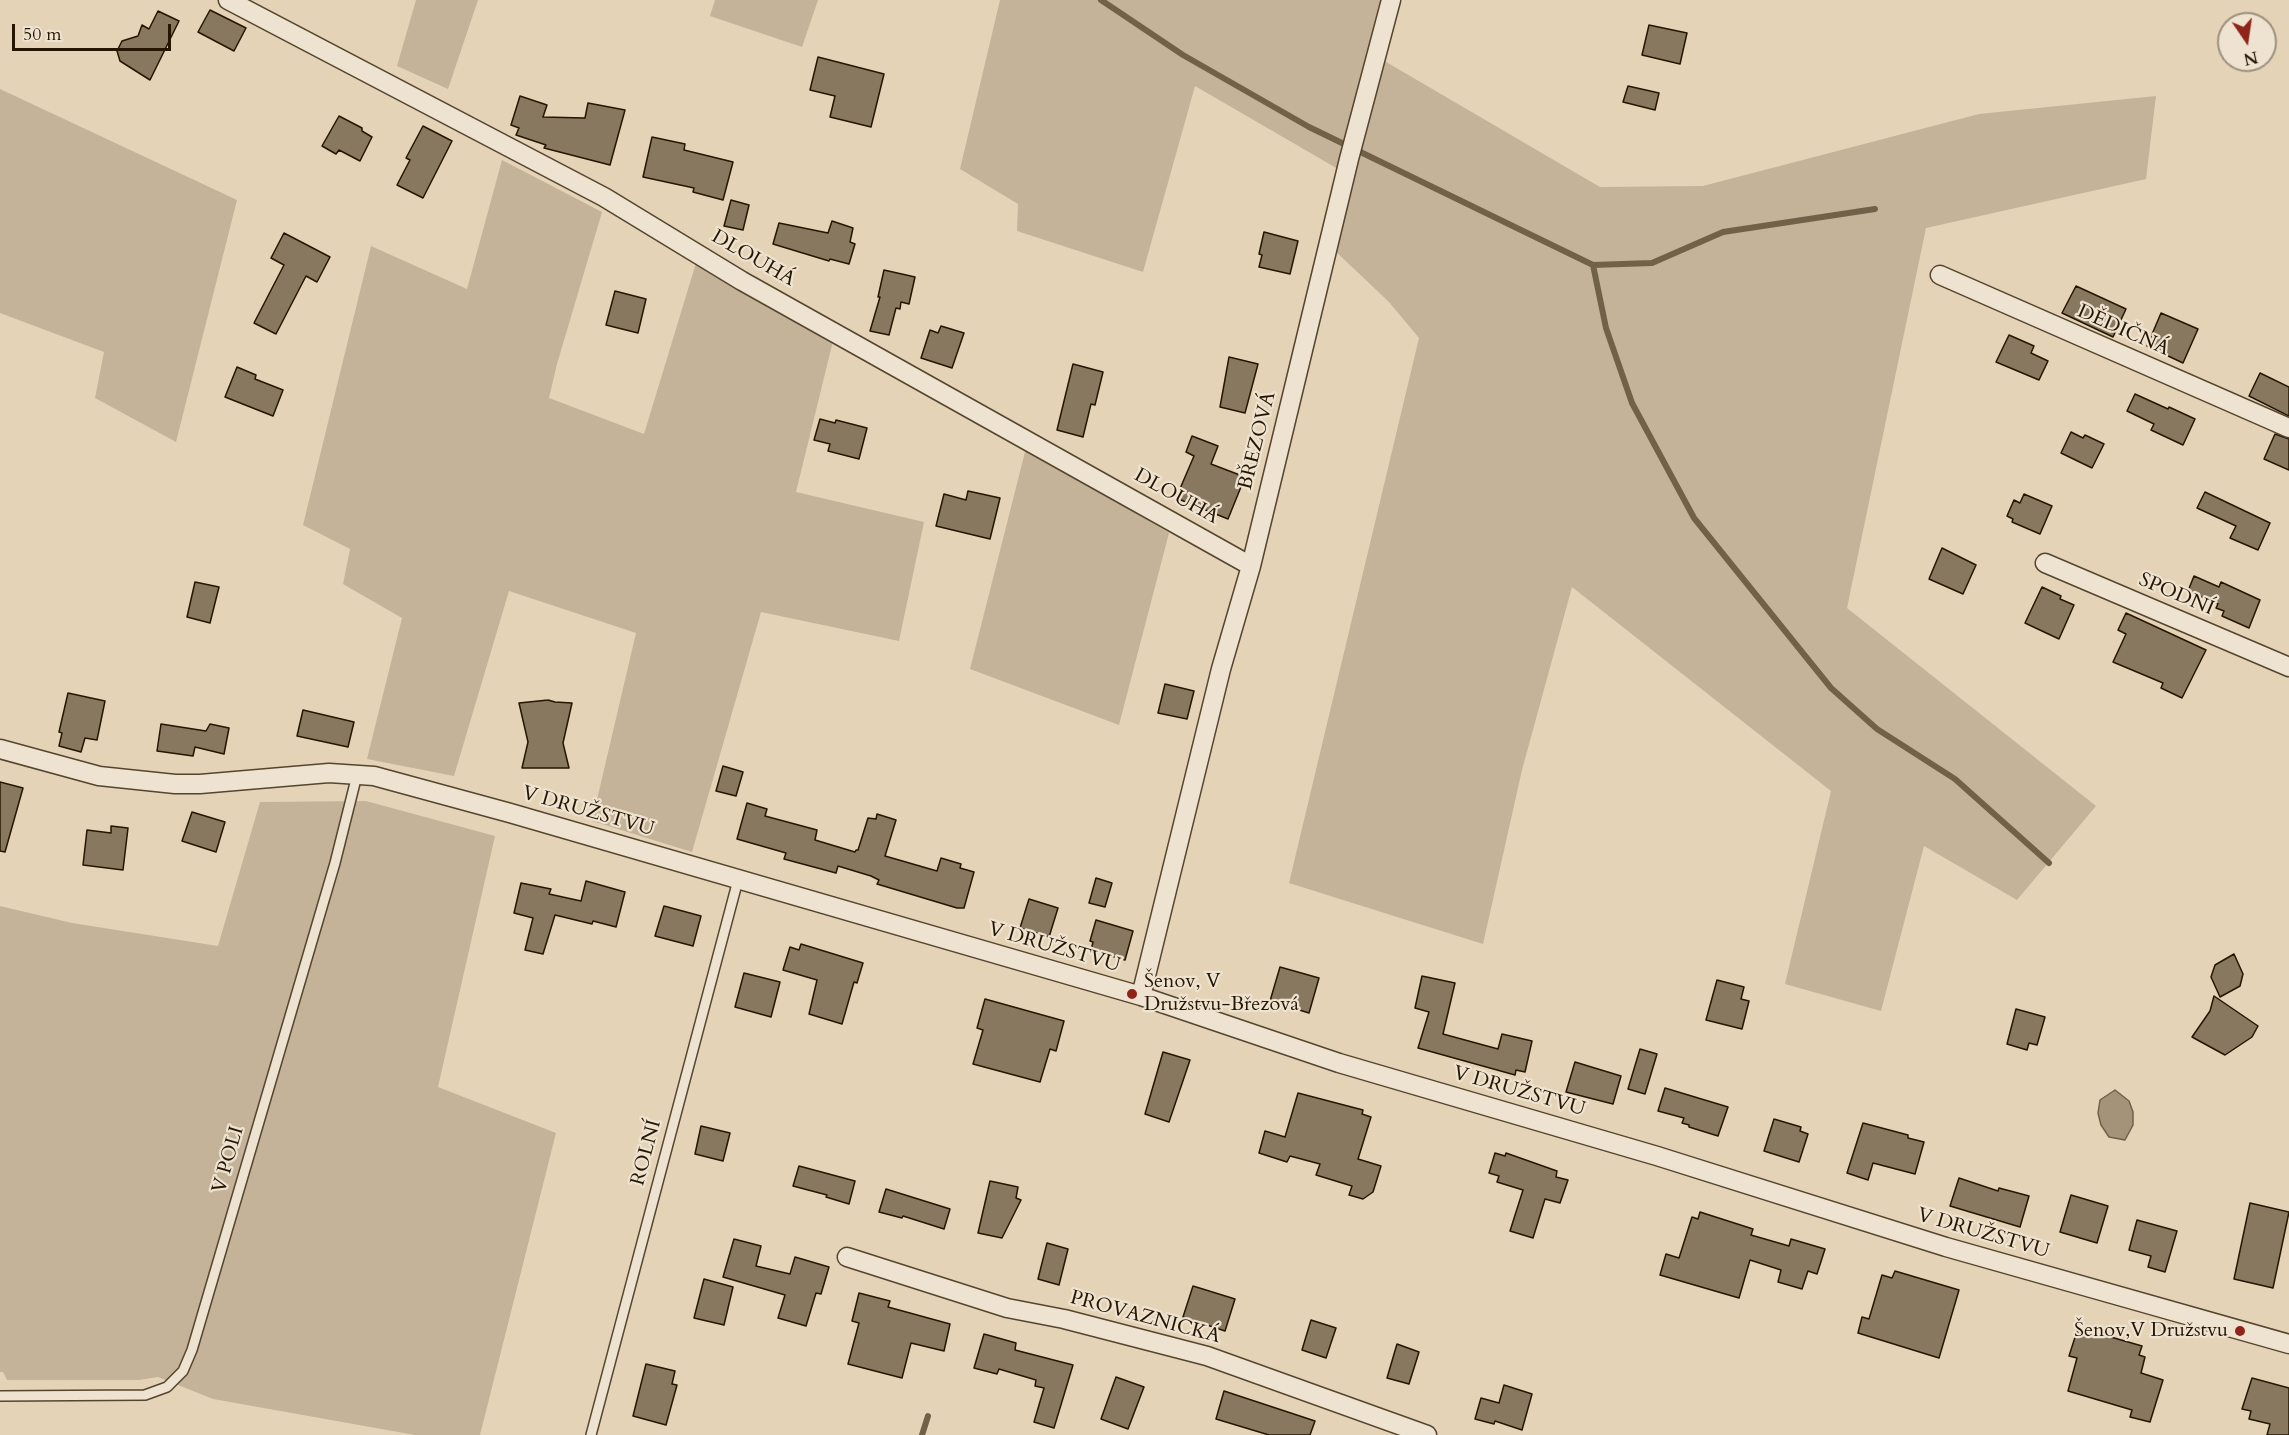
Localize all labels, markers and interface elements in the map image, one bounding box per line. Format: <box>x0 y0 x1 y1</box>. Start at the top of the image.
scale bar <box>15 12 174 50</box>
north arrow <box>2217 12 2277 72</box>
text: 50 m <box>23 22 62 47</box>
text: N <box>2241 45 2260 70</box>
street label: DLOUHÁ <box>707 225 799 293</box>
street label: DĚDIČNÁ <box>2073 300 2173 362</box>
street label: BŘEZOVÁ <box>1234 389 1282 493</box>
street label: DLOUHÁ <box>1130 464 1222 530</box>
street label: SPODNÍ <box>2135 568 2217 622</box>
street label: V DRUŽSTVU <box>519 782 657 842</box>
street label: V DRUŽSTVU <box>985 918 1123 978</box>
place label: Šenov, V Družstvu-Březová <box>1144 970 1299 1017</box>
marker: Šenov, V Družstvu-Březová <box>1125 987 1139 1001</box>
street label: V DRUŽSTVU <box>1450 1062 1588 1122</box>
street label: ROLNÍ <box>627 1117 667 1189</box>
street label: V POLI <box>208 1124 250 1196</box>
street label: V DRUŽSTVU <box>1914 1204 2052 1264</box>
street label: PROVAZNICKÁ <box>1067 1286 1223 1350</box>
place label: Šenov,V Družstvu <box>2074 1319 2228 1343</box>
marker: Šenov,V Družstvu <box>2233 1324 2247 1338</box>

